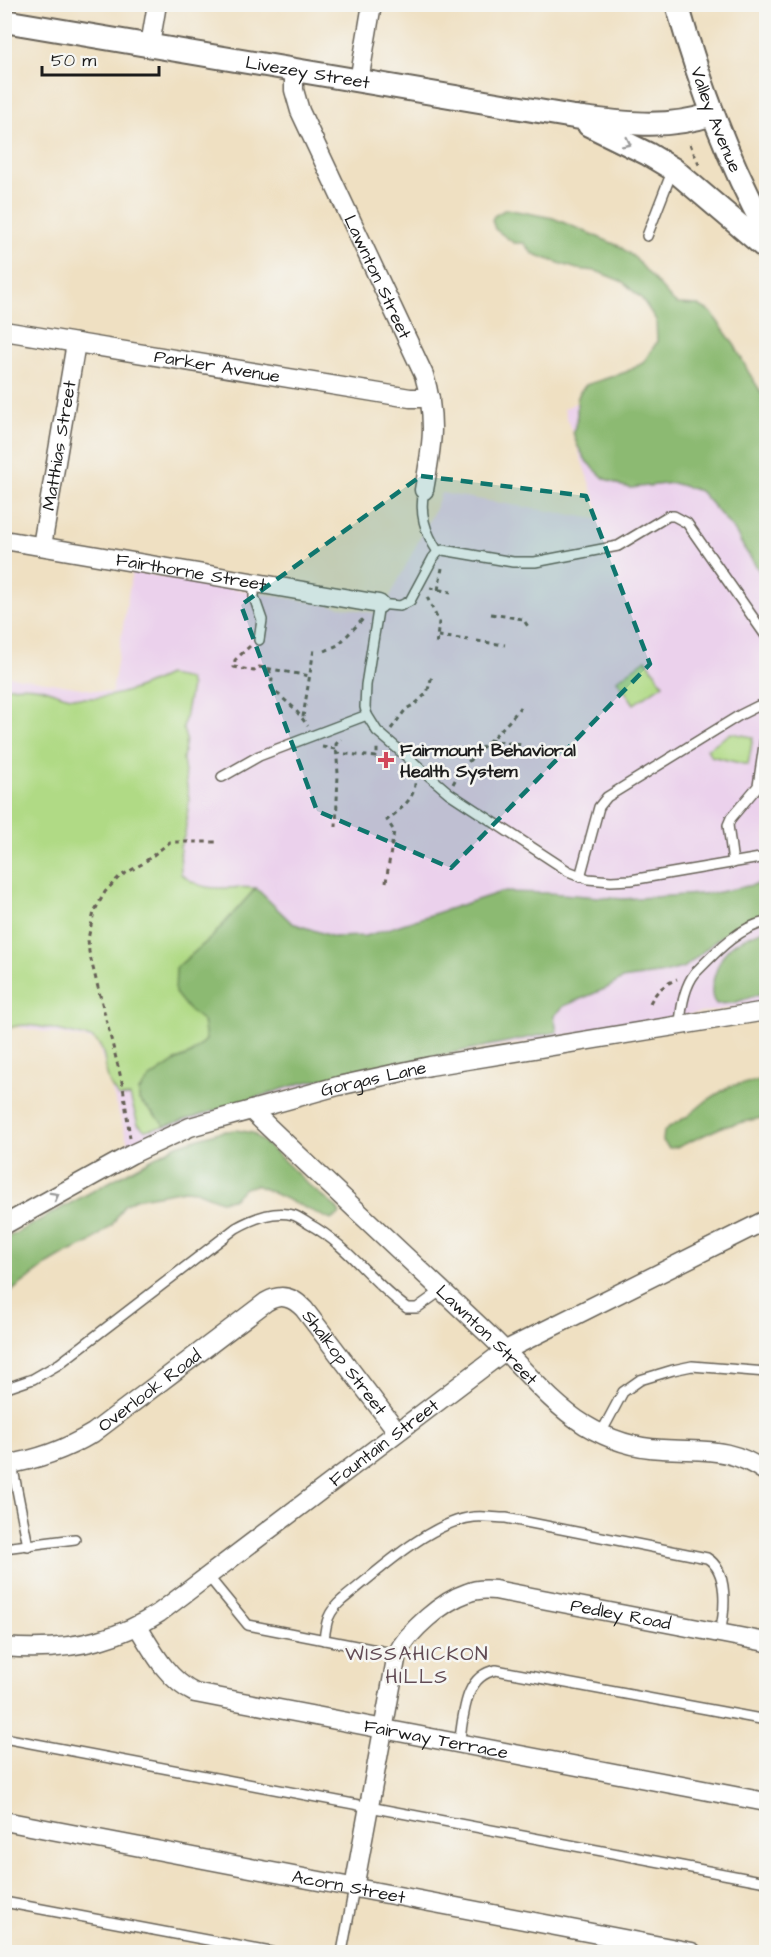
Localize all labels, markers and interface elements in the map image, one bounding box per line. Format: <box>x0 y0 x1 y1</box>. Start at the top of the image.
scale bar <box>42 39 159 77</box>
text: 50 m <box>51 48 96 73</box>
street label: Livezey Street <box>244 49 372 95</box>
street label: Valley Avenue <box>685 63 748 177</box>
one-way arrow <box>620 136 631 148</box>
street label: Lawnton Street <box>338 211 418 344</box>
street label: Parker Avenue <box>152 343 282 389</box>
street label: Matthias Street <box>36 378 82 512</box>
street label: Fairthorne Street <box>114 547 269 597</box>
place label: Fairmount Behavioral Health System <box>400 738 576 785</box>
marker: Fairmount Behavioral Health System <box>377 751 395 769</box>
street label: Gorgas Lane <box>318 1055 429 1103</box>
one-way arrow <box>49 1192 60 1203</box>
street label: Lawnton Street <box>431 1279 544 1391</box>
street label: Shalkop Street <box>296 1305 393 1421</box>
street label: Overlook Road <box>93 1343 206 1438</box>
street label: Fountain Street <box>324 1392 444 1492</box>
street label: Pedley Road <box>569 1592 673 1636</box>
district label: WISSAHICKON HILLS <box>345 1640 489 1691</box>
street label: Fairway Terrace <box>362 1713 511 1765</box>
street label: Acorn Street <box>290 1864 408 1910</box>

